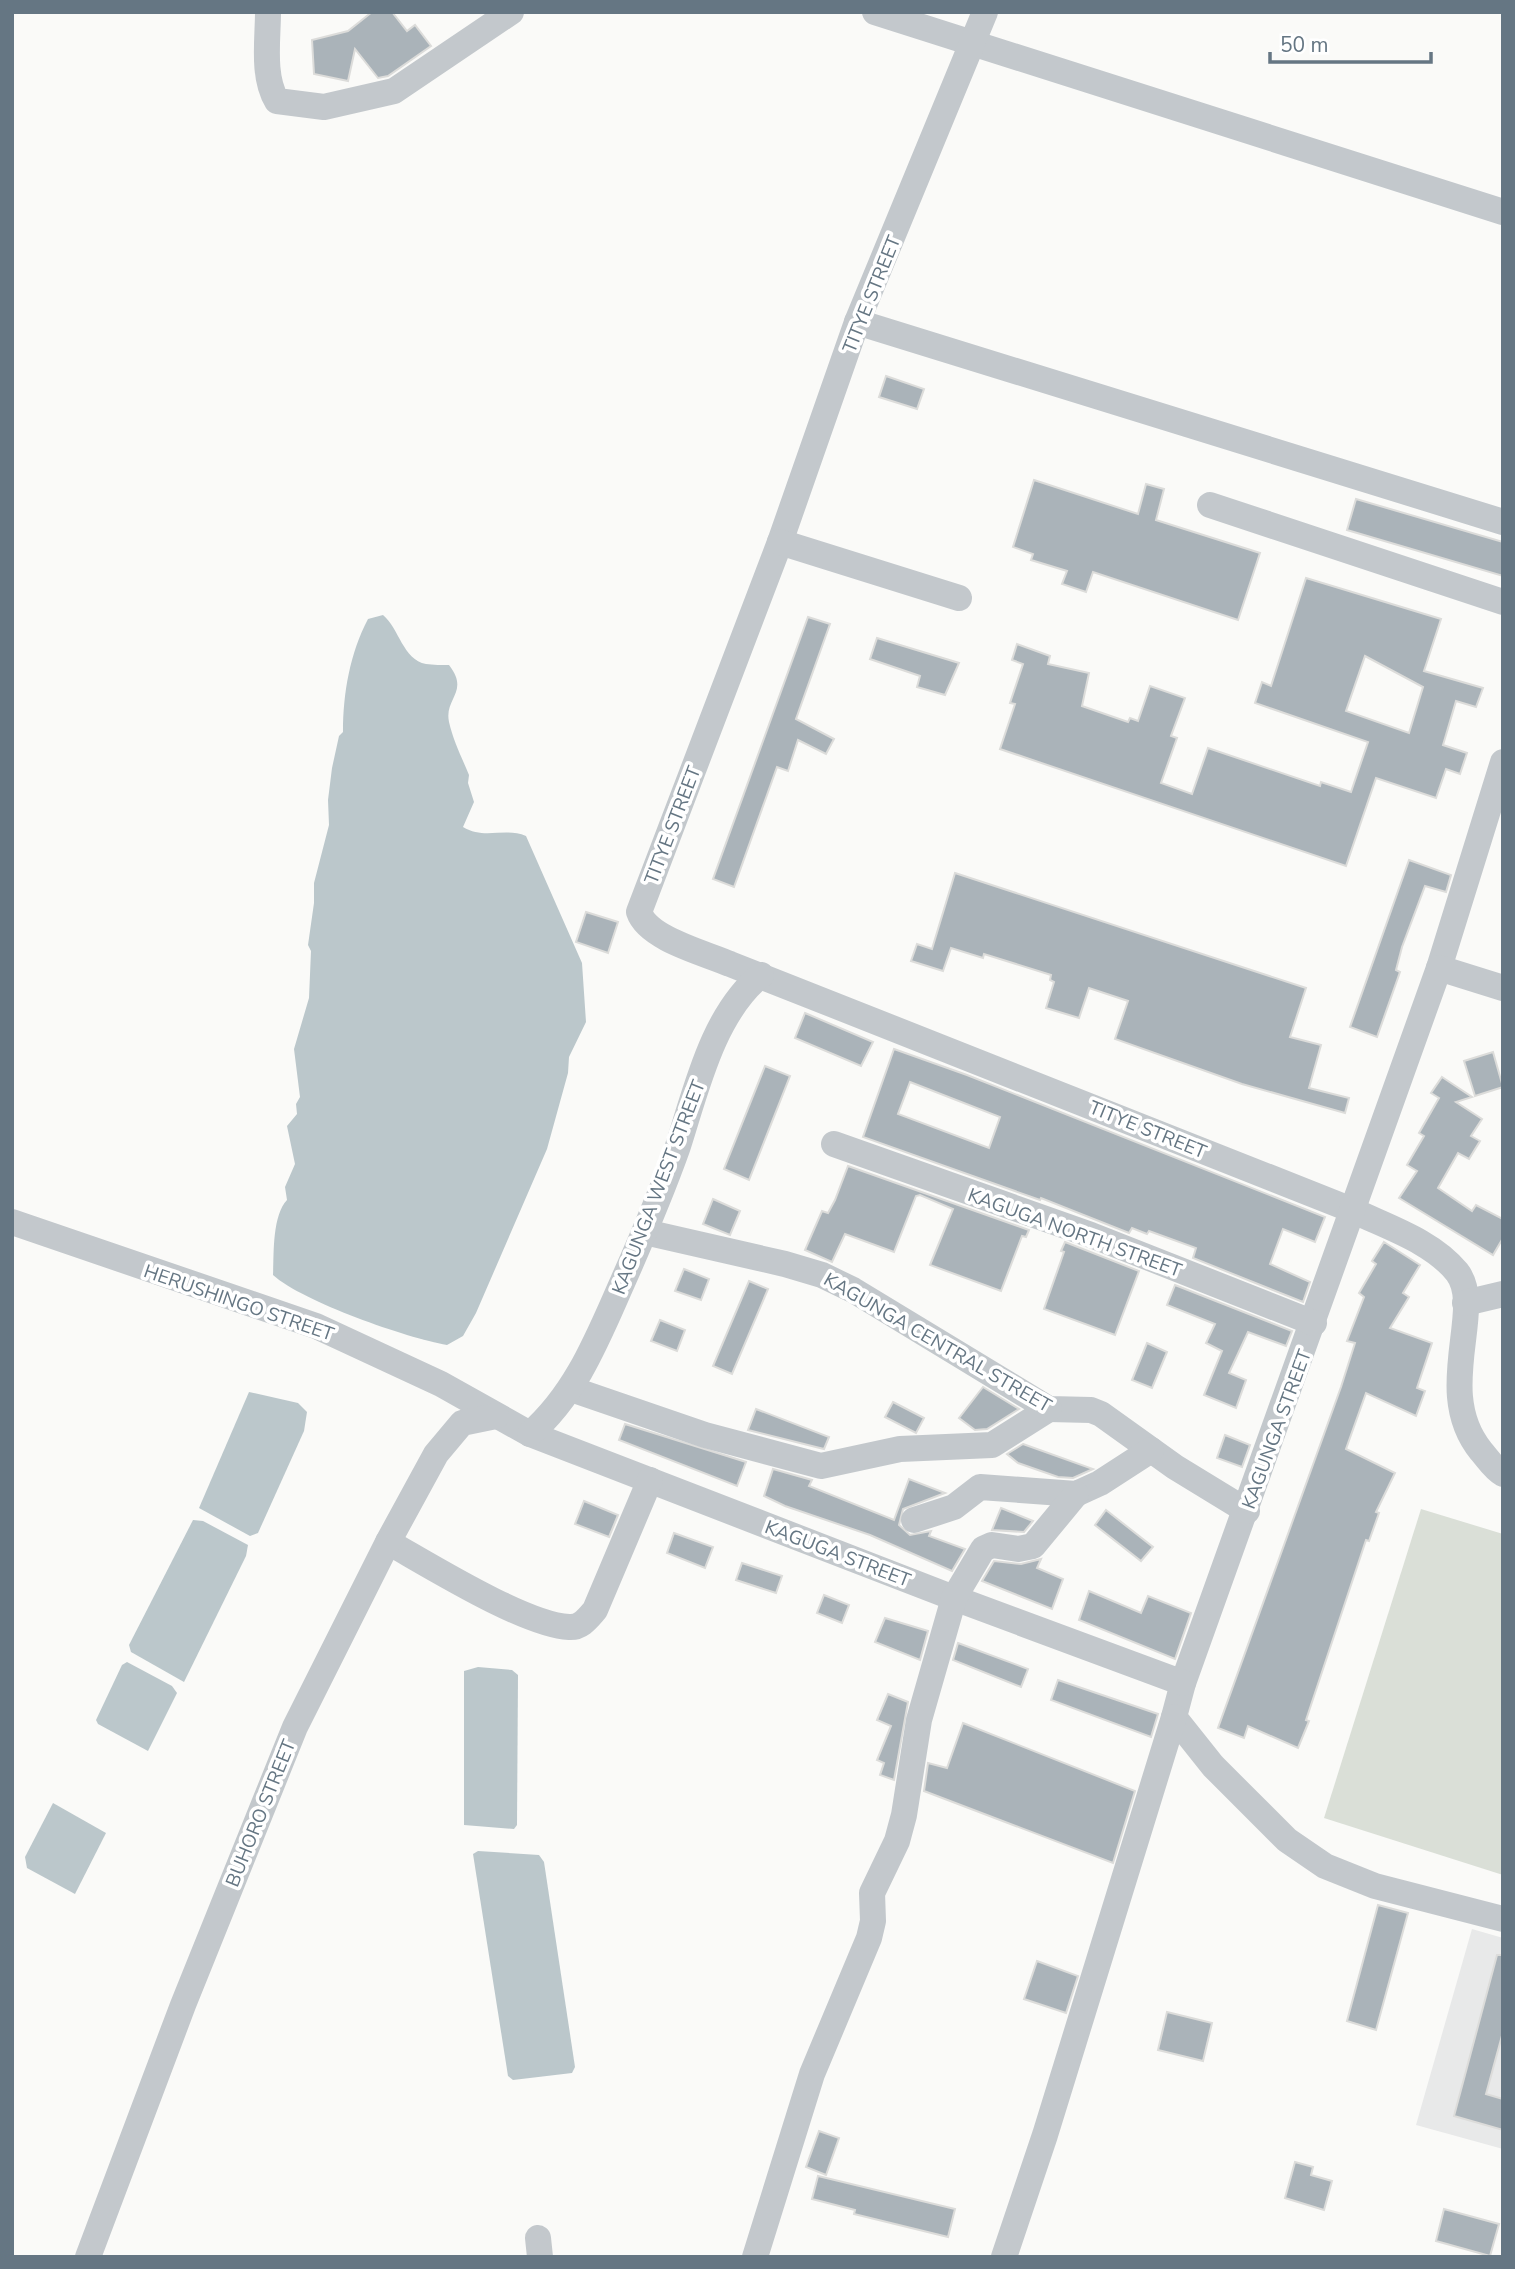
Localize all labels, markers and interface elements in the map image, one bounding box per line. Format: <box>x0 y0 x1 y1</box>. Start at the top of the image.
scale bar <box>1270 21 1431 65</box>
text: 50 m <box>1280 31 1329 59</box>
street label: TITYE STREET <box>837 231 907 357</box>
street label: TITYE STREET <box>639 762 708 888</box>
street label: KAGUNGA WEST STREET <box>606 1076 712 1298</box>
street label: TITYE STREET <box>1085 1095 1211 1165</box>
street label: KAGUGA NORTH STREET <box>964 1182 1186 1284</box>
street label: HERUSHINGO STREET <box>140 1258 338 1348</box>
street label: KAGUNGA CENTRAL STREET <box>819 1267 1057 1419</box>
street label: KAGUNGA STREET <box>1236 1345 1318 1513</box>
street label: KAGUGA STREET <box>761 1514 915 1594</box>
street label: BUHORO STREET <box>220 1735 303 1891</box>

